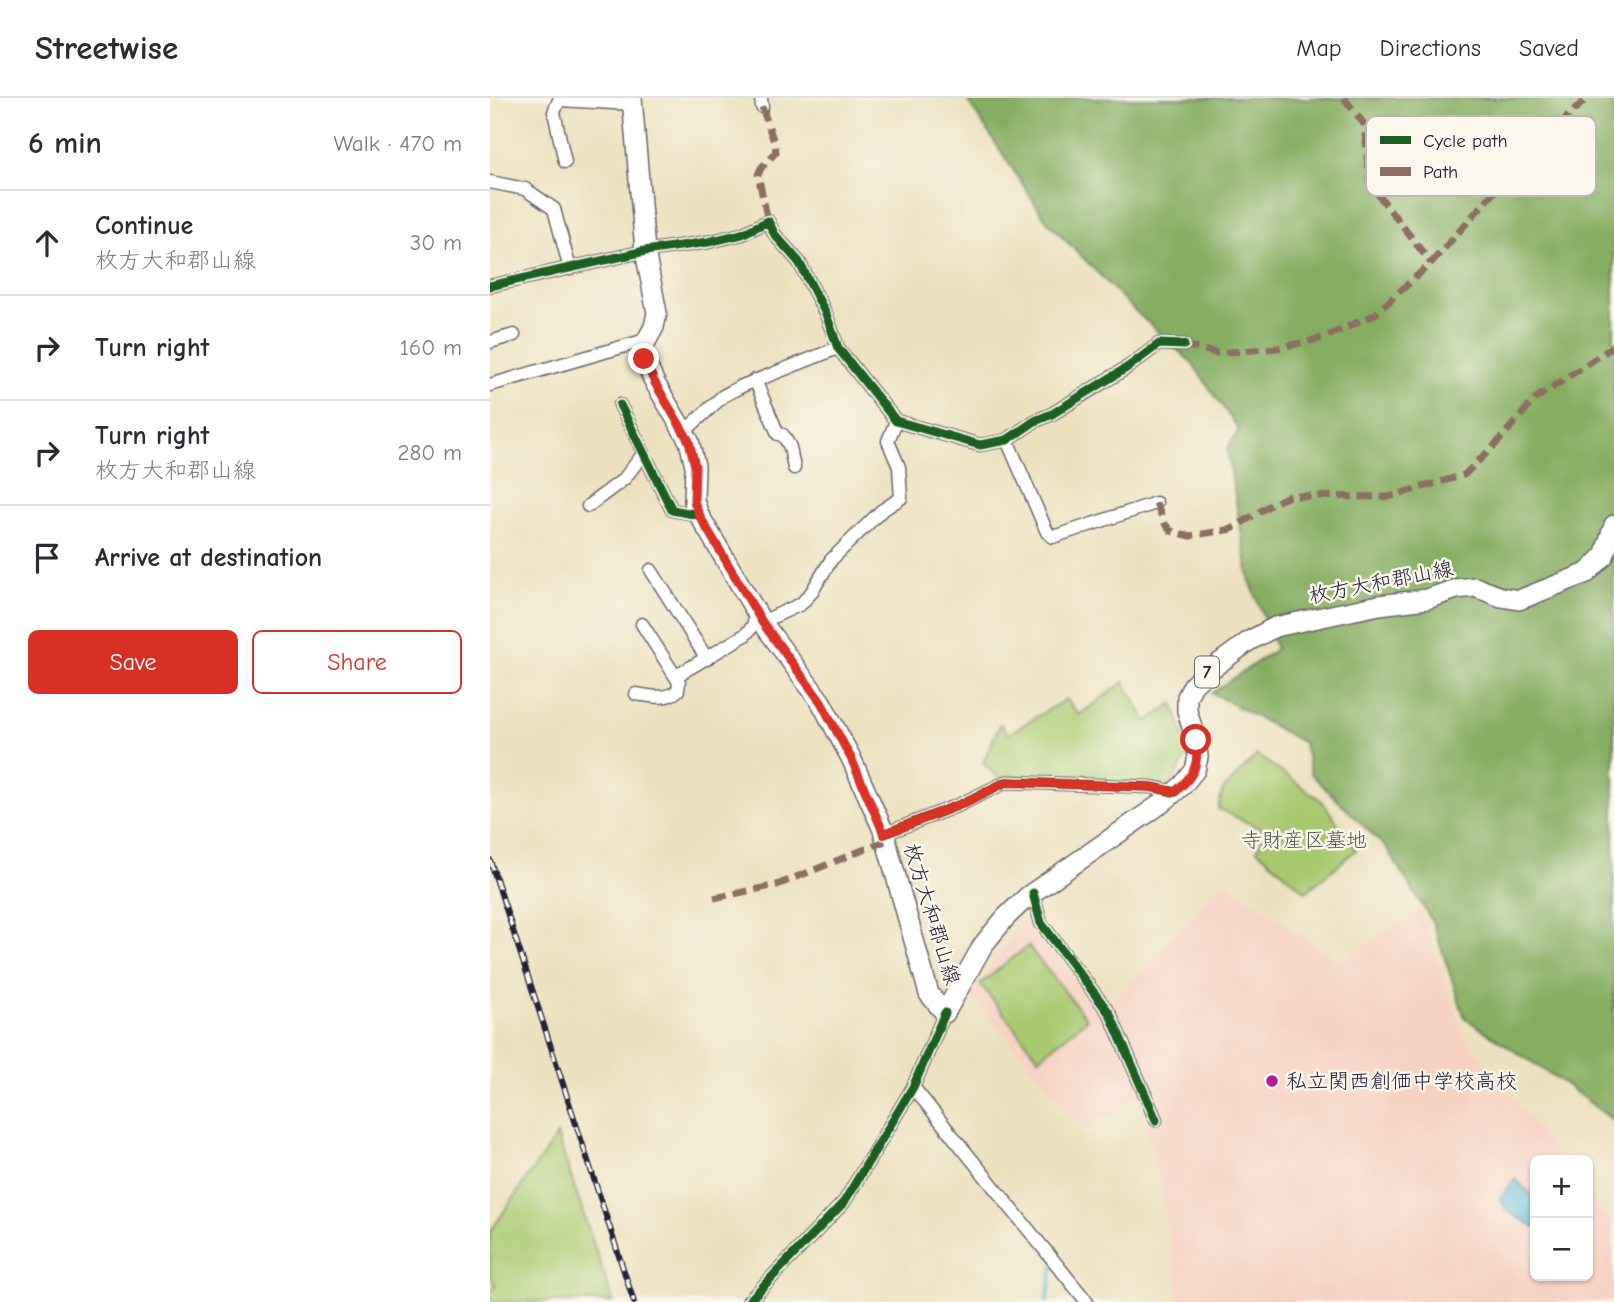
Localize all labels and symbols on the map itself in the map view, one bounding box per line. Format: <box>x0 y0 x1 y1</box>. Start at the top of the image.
legend <box>1366 116 1596 196</box>
text: Cycle path <box>1423 130 1508 152</box>
text: Path <box>1423 161 1458 183</box>
route end <box>628 343 659 374</box>
street label: 枚方大和郡山線 <box>1307 556 1455 608</box>
road number: 7 <box>1195 656 1219 688</box>
route start <box>1180 724 1211 755</box>
park label: 寺財産区墓地 <box>1241 828 1367 852</box>
street label: 枚方大和郡山線 <box>899 840 965 988</box>
place label: 私立関西創価中学校高校 <box>1286 1069 1517 1093</box>
marker: 私立関西創価中学校高校 <box>1264 1073 1280 1089</box>

